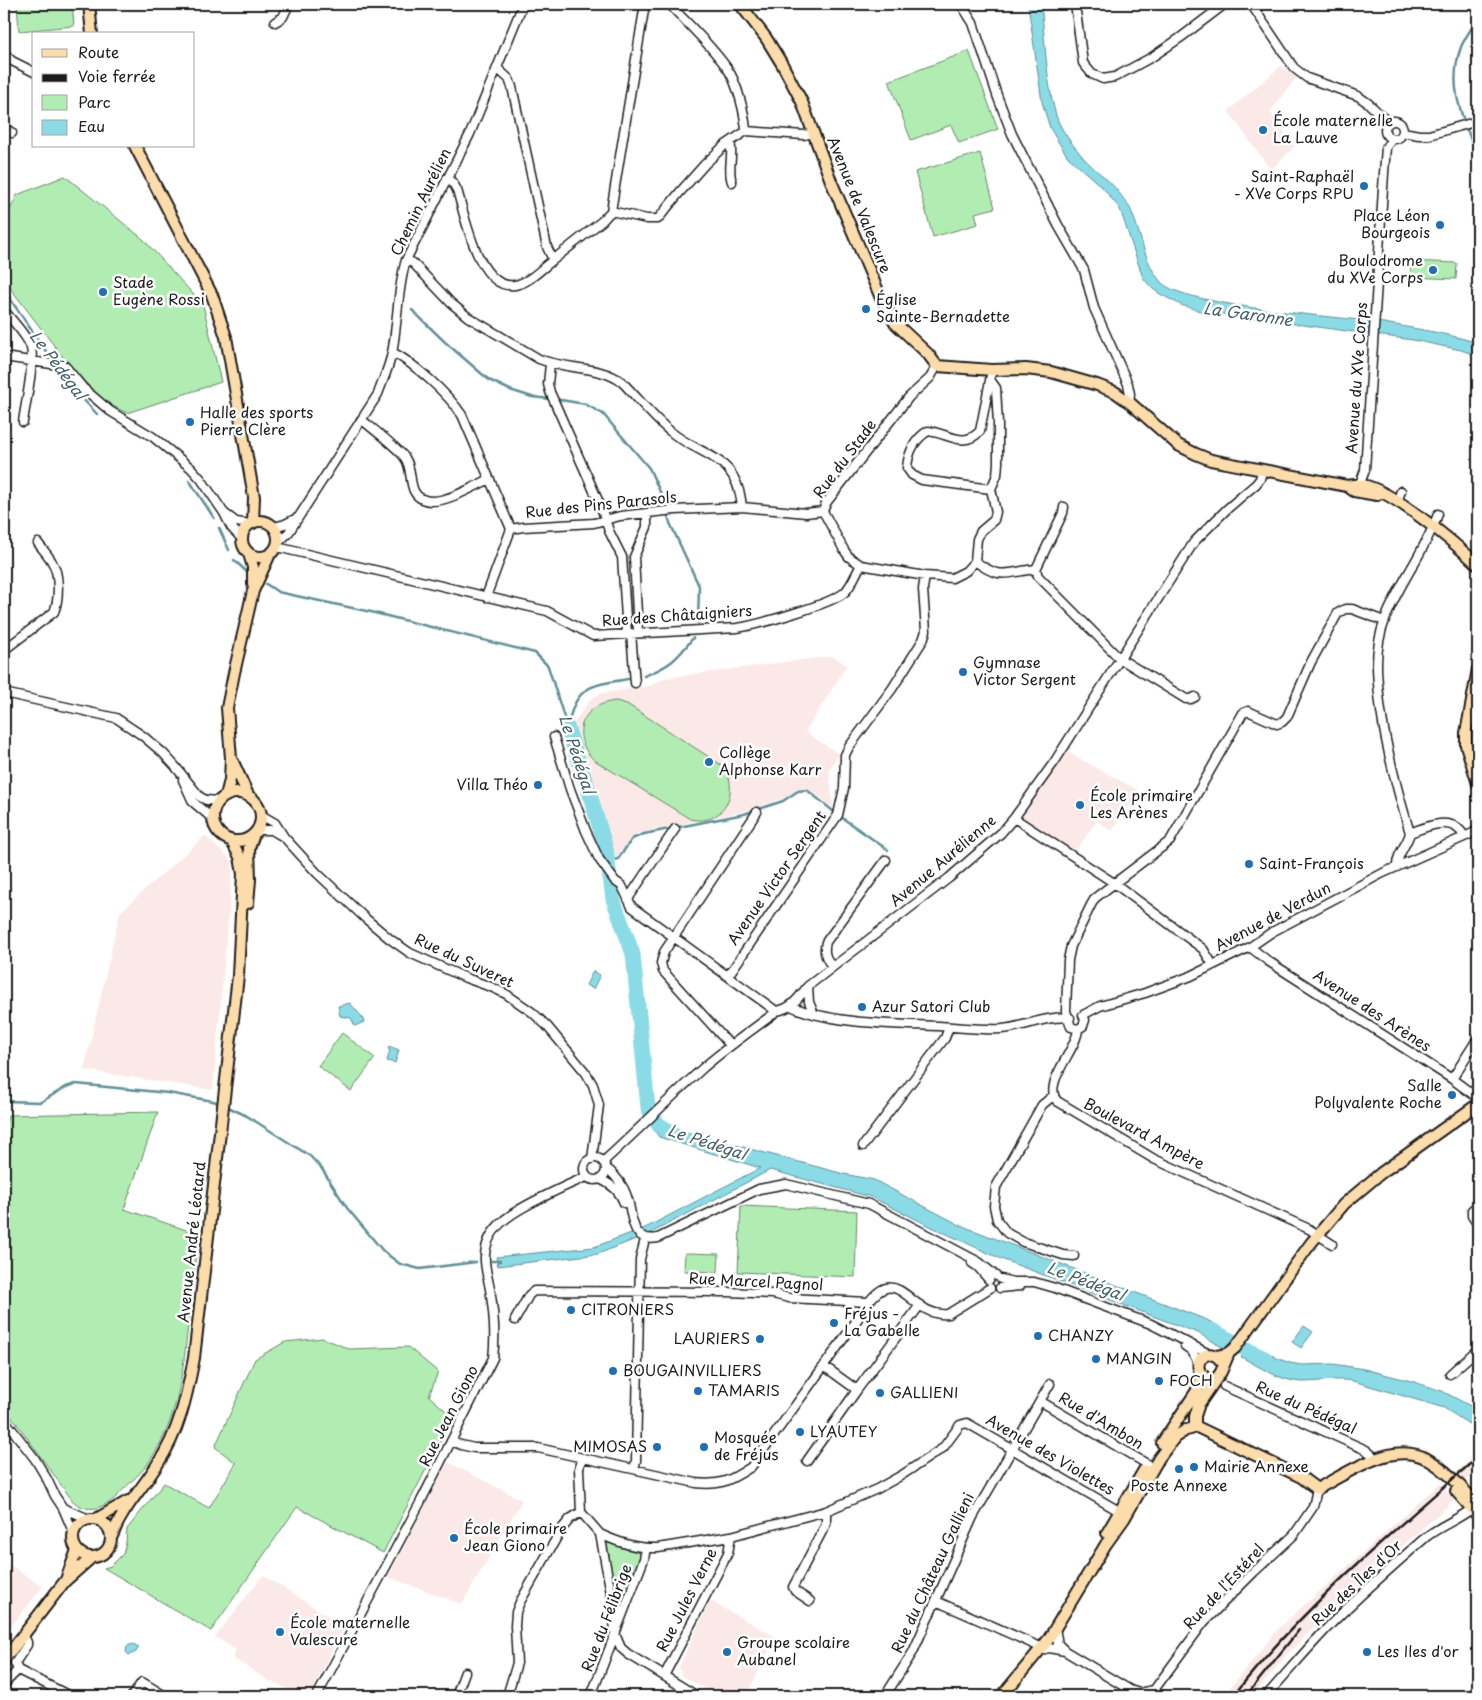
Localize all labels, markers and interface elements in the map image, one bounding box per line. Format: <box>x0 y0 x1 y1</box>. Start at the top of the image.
legend <box>32 32 195 148</box>
text: Route <box>78 40 119 63</box>
text: Voie ferrée <box>78 64 156 87</box>
text: Parc <box>78 90 111 113</box>
place label: École maternelle La Lauve <box>1273 108 1393 148</box>
text: Eau <box>78 114 105 137</box>
marker: École maternelle La Lauve <box>1257 124 1269 136</box>
street label: Avenue de Valescure <box>822 133 898 276</box>
street label: Chemin Aurélien <box>384 143 456 259</box>
place label: Saint-Raphaël - XVe Corps RPU <box>1234 164 1354 204</box>
marker: Saint-Raphaël - XVe Corps RPU <box>1358 180 1370 192</box>
place label: Place Léon Bourgeois <box>1353 203 1430 243</box>
marker: Place Léon Bourgeois <box>1434 219 1446 231</box>
place label: Boulodrome du XVe Corps <box>1327 248 1423 288</box>
marker: Boulodrome du XVe Corps <box>1427 264 1439 276</box>
place label: Stade Eugène Rossi <box>113 270 205 310</box>
marker: Stade Eugène Rossi <box>97 286 109 298</box>
place label: Église Sainte-Bernadette <box>876 287 1010 327</box>
water label: La Garonne <box>1202 295 1295 331</box>
street label: Avenue du XVe Corps <box>1339 301 1372 454</box>
marker: Église Sainte-Bernadette <box>860 303 872 315</box>
water label: Le Pédégal <box>25 325 94 406</box>
place label: Halle des sports Pierre Clère <box>200 400 313 440</box>
street label: Rue du Stade <box>807 414 881 502</box>
marker: Halle des sports Pierre Clère <box>184 416 196 428</box>
street label: Rue des Pins Parasols <box>524 484 678 523</box>
street label: Rue des Châtaigniers <box>601 598 753 631</box>
place label: Gymnase Victor Sergent <box>973 650 1076 690</box>
marker: Gymnase Victor Sergent <box>957 666 969 678</box>
water label: Le Pédégal <box>554 711 603 799</box>
place label: Collège Alphonse Karr <box>719 740 821 780</box>
marker: Collège Alphonse Karr <box>703 756 715 768</box>
place label: Villa Théo <box>457 772 528 795</box>
marker: Villa Théo <box>532 779 544 791</box>
place label: École primaire Les Arènes <box>1090 783 1193 823</box>
marker: École primaire Les Arènes <box>1074 799 1086 811</box>
street label: Avenue Victor Sergent <box>721 805 831 949</box>
street label: Avenue Aurélienne <box>884 809 1000 911</box>
place label: Saint-François <box>1259 851 1364 874</box>
marker: Saint-François <box>1243 858 1255 870</box>
street label: Avenue de Verdun <box>1210 875 1334 956</box>
street label: Rue du Suveret <box>411 927 518 993</box>
street label: Avenue des Arènes <box>1309 963 1436 1057</box>
place label: Azur Satori Club <box>872 994 990 1017</box>
marker: Azur Satori Club <box>856 1001 868 1013</box>
place label: Salle Polyvalente Roche <box>1314 1073 1442 1113</box>
marker: Salle Polyvalente Roche <box>1446 1089 1458 1101</box>
street label: Boulevard Ampère <box>1080 1091 1209 1174</box>
water label: Le Pédégal <box>665 1117 752 1166</box>
street label: Avenue André Léotard <box>171 1160 210 1323</box>
water label: Le Pédégal <box>1044 1254 1131 1307</box>
street label: Rue Marcel Pagnol <box>688 1265 824 1296</box>
place label: CITRONIERS <box>581 1297 674 1320</box>
place label: Fréjus - La Gabelle <box>844 1301 920 1341</box>
marker: CITRONIERS <box>565 1304 577 1316</box>
marker: Fréjus - La Gabelle <box>828 1317 840 1329</box>
place label: CHANZY <box>1048 1323 1114 1346</box>
place label: LAURIERS <box>674 1326 750 1349</box>
marker: CHANZY <box>1032 1330 1044 1342</box>
marker: LAURIERS <box>754 1333 766 1345</box>
place label: MANGIN <box>1106 1346 1172 1369</box>
marker: MANGIN <box>1090 1353 1102 1365</box>
place label: BOUGAINVILLIERS <box>623 1358 762 1381</box>
street label: Rue Jean Giono <box>412 1361 483 1470</box>
marker: BOUGAINVILLIERS <box>607 1365 619 1377</box>
place label: FOCH <box>1169 1368 1213 1391</box>
street label: Rue du Pédégal <box>1253 1374 1361 1439</box>
marker: FOCH <box>1153 1375 1165 1387</box>
place label: TAMARIS <box>708 1378 780 1401</box>
place label: GALLIENI <box>890 1380 959 1403</box>
marker: TAMARIS <box>692 1385 704 1397</box>
street label: Rue d'Ambon <box>1055 1385 1149 1454</box>
marker: GALLIENI <box>874 1387 886 1399</box>
street label: Avenue des Violettes <box>982 1408 1119 1500</box>
place label: LYAUTEY <box>810 1419 878 1442</box>
place label: Mosquée de Fréjus <box>714 1425 778 1465</box>
marker: LYAUTEY <box>794 1426 806 1438</box>
place label: MIMOSAS <box>573 1434 647 1457</box>
marker: MIMOSAS <box>651 1441 663 1453</box>
marker: Mosquée de Fréjus <box>698 1441 710 1453</box>
place label: Mairie Annexe <box>1204 1454 1309 1477</box>
marker: Mairie Annexe <box>1188 1461 1200 1473</box>
marker: Poste Annexe <box>1173 1463 1185 1475</box>
place label: Poste Annexe <box>1130 1473 1228 1496</box>
street label: Rue du Château Gallieni <box>884 1488 979 1656</box>
place label: École primaire Jean Giono <box>464 1516 567 1556</box>
marker: École primaire Jean Giono <box>448 1532 460 1544</box>
street label: Rue des Îles d'Or <box>1306 1534 1407 1630</box>
street label: Rue de l'Estérel <box>1177 1538 1269 1634</box>
street label: Rue Jules Verne <box>650 1543 722 1655</box>
street label: Rue du Félibrige <box>575 1560 637 1675</box>
place label: École maternelle Valescure <box>290 1610 410 1650</box>
marker: École maternelle Valescure <box>274 1626 286 1638</box>
place label: Groupe scolaire Aubanel <box>737 1630 850 1670</box>
place label: Les Iles d'or <box>1377 1639 1458 1662</box>
marker: Groupe scolaire Aubanel <box>721 1646 733 1658</box>
marker: Les Iles d'or <box>1361 1646 1373 1658</box>

